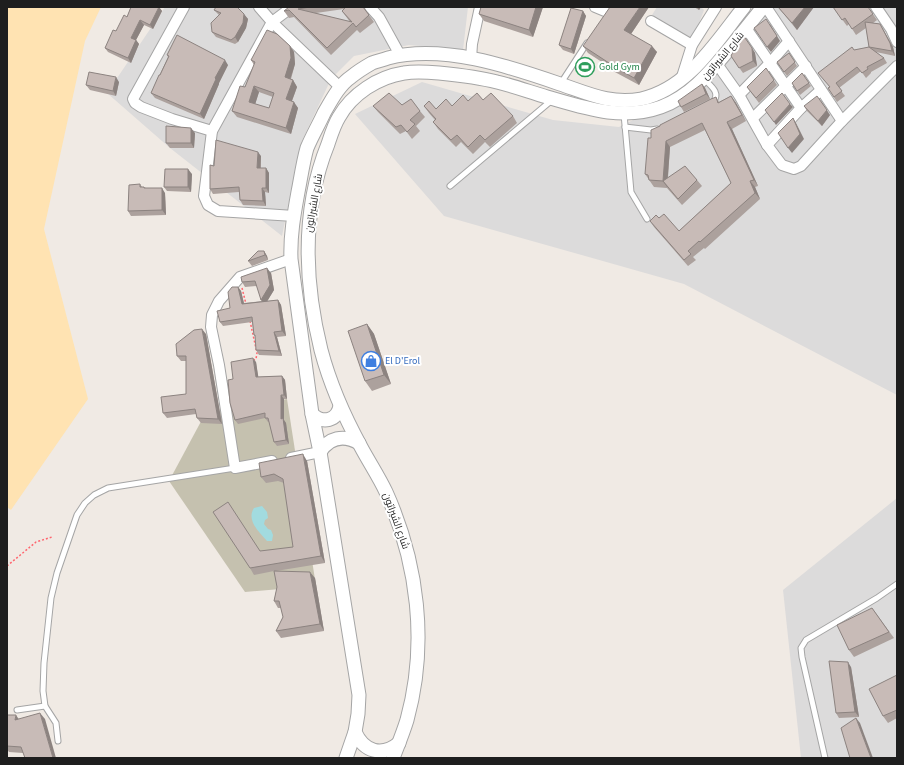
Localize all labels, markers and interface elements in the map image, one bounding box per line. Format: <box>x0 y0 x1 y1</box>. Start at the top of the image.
street label: شارع الشيراتون <box>699 29 747 83</box>
sports icon: Gold Gym <box>574 56 596 78</box>
place label: Gold Gym <box>599 60 640 74</box>
street label: شارع الشيراتون <box>302 173 326 233</box>
shop icon: El D'Erol <box>360 350 382 372</box>
place label: El D'Erol <box>385 354 421 368</box>
street label: شارع الشيراتون <box>379 491 413 551</box>

